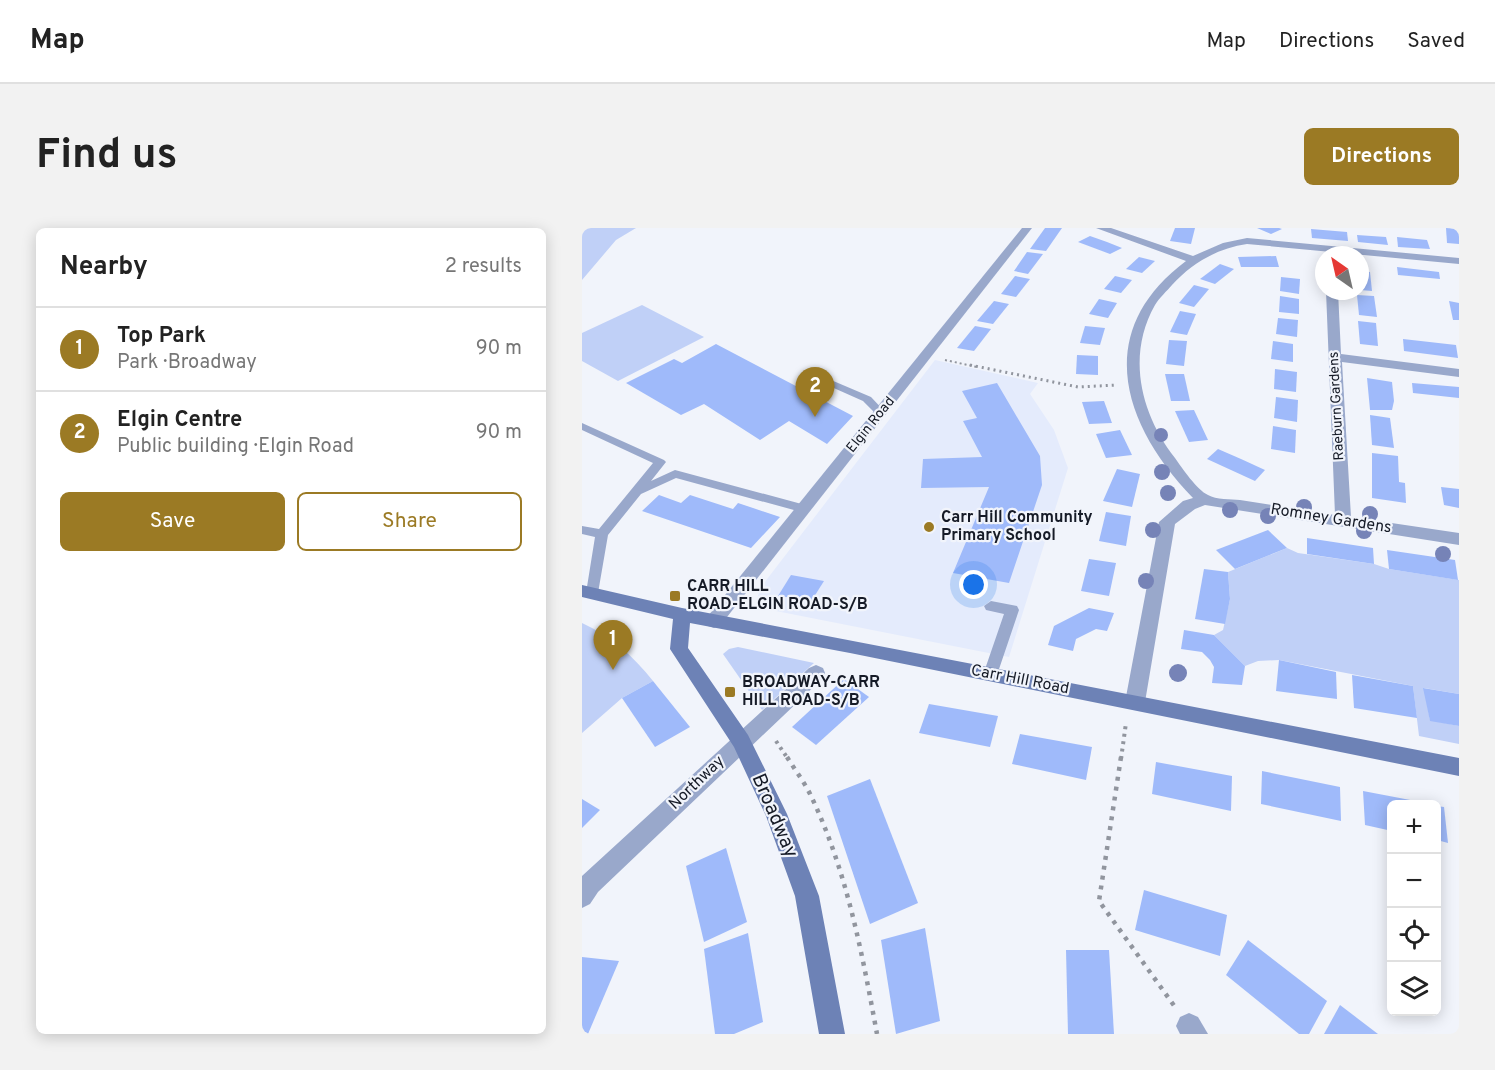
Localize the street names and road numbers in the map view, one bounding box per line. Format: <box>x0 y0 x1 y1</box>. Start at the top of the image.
street label: Raeburn Gardens <box>1326 351 1348 461</box>
street label: Elgin Road <box>843 394 899 456</box>
street label: Romney Gardens <box>1269 500 1393 538</box>
street label: Carr Hill Road <box>969 661 1071 699</box>
street label: Northway <box>665 752 729 814</box>
street label: Broadway <box>745 770 803 862</box>

